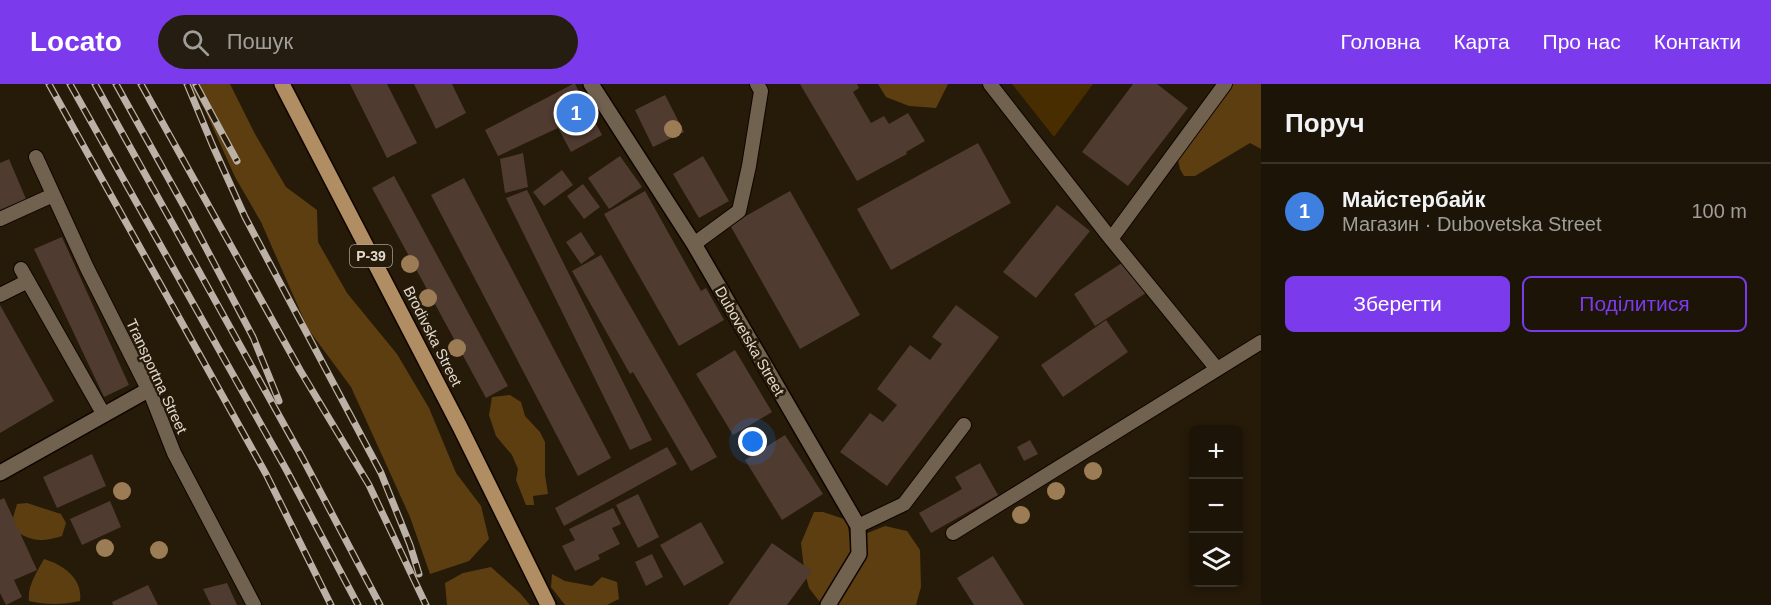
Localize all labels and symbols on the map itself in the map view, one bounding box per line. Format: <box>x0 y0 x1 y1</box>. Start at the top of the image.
pin: 1 <box>556 90 596 135</box>
road number: Р-39 <box>350 245 392 267</box>
street label: Brodivska Street <box>400 283 466 390</box>
street label: Dubovetska Street <box>712 283 789 399</box>
street label: Transportna Street <box>123 316 191 437</box>
your location <box>738 427 767 456</box>

